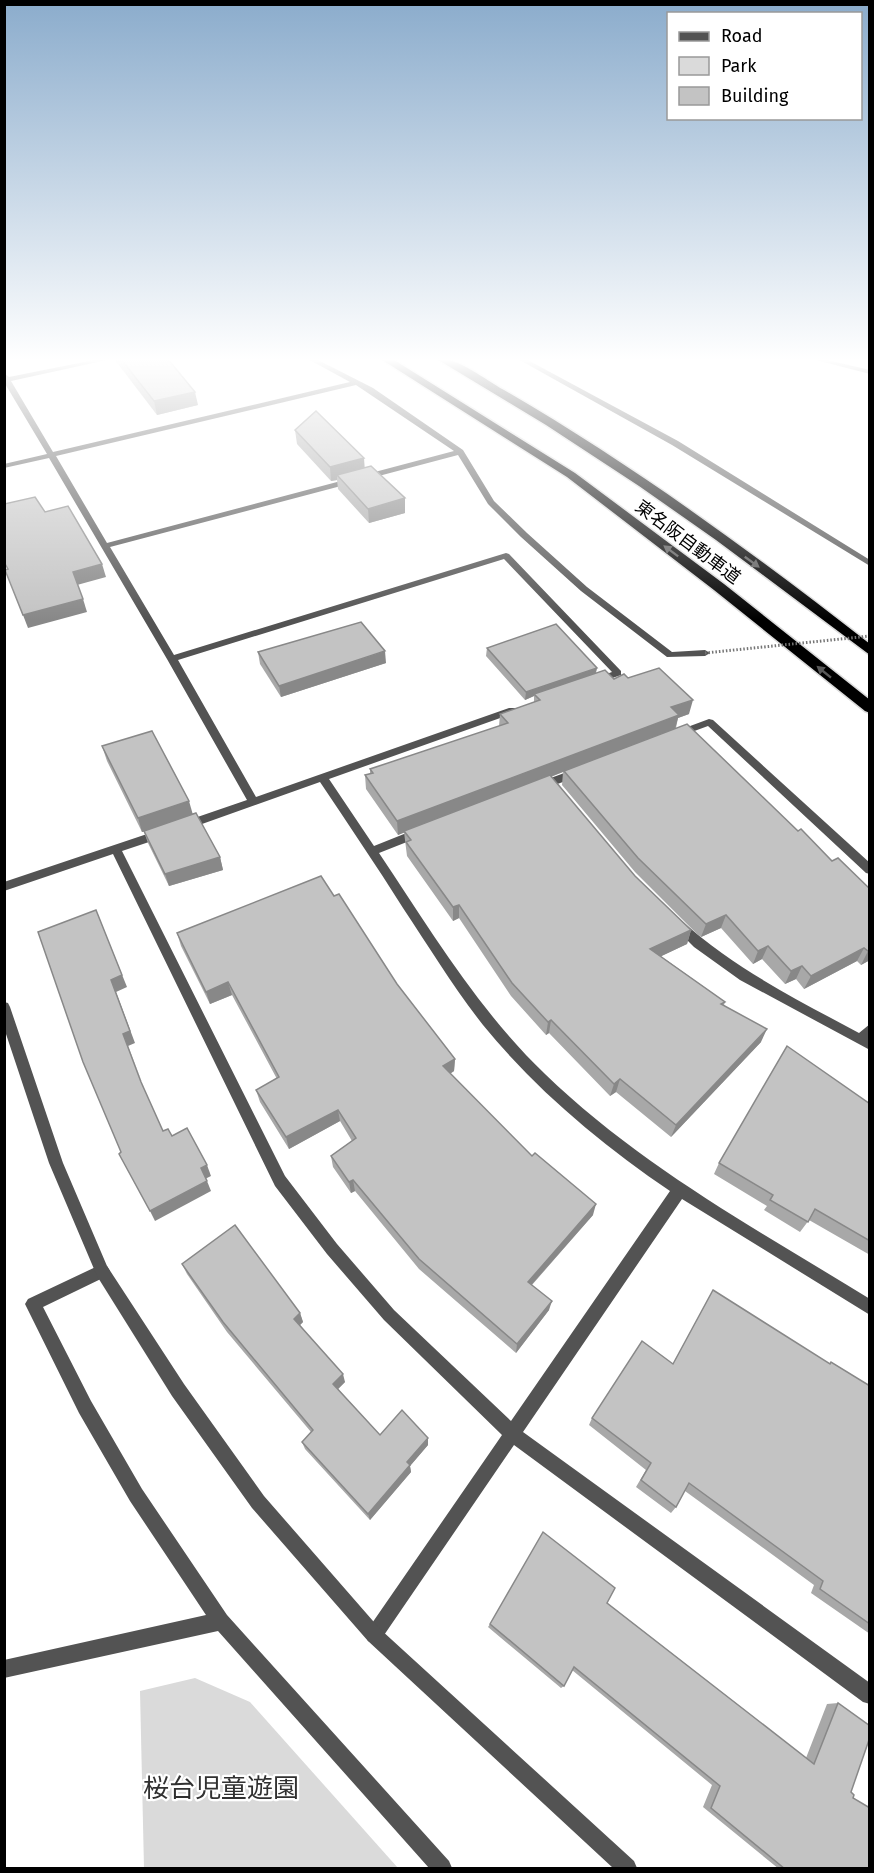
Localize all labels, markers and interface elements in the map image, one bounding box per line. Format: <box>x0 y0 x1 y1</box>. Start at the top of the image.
legend <box>667 12 862 120</box>
text: Road <box>721 25 763 47</box>
text: Park <box>721 55 757 77</box>
text: Building <box>721 85 789 107</box>
street label: 東名阪自動車道 <box>631 495 745 589</box>
one-way arrow <box>663 545 679 557</box>
one-way arrow <box>743 556 759 568</box>
one-way arrow <box>816 665 832 678</box>
park label: 桜台児童遊園 <box>143 1773 299 1804</box>

